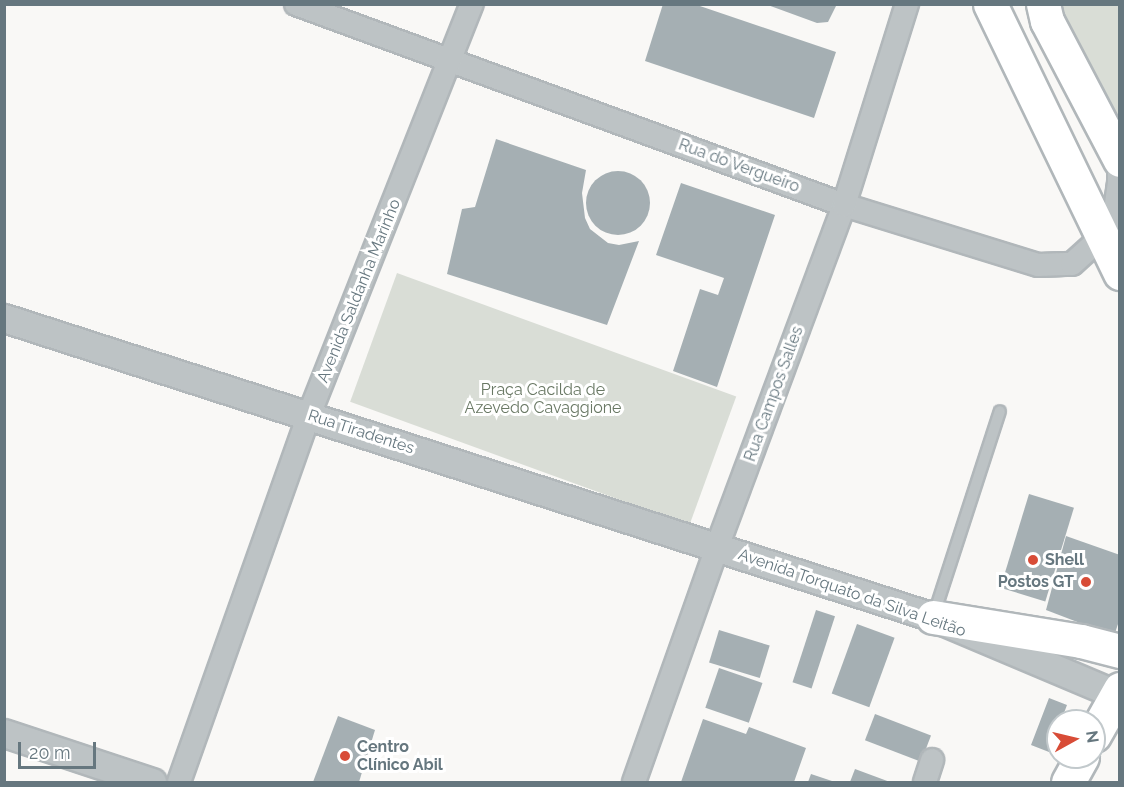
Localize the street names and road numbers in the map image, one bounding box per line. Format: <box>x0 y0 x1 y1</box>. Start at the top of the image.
street label: Rua do Vergueiro <box>676 135 802 197</box>
street label: Avenida Saldanha Marinho <box>313 196 405 386</box>
street label: Rua Campos Salles <box>741 324 807 464</box>
street label: Rua Tiradentes <box>305 406 417 458</box>
street label: Avenida Torquato da Silva Leitão <box>735 545 969 641</box>

